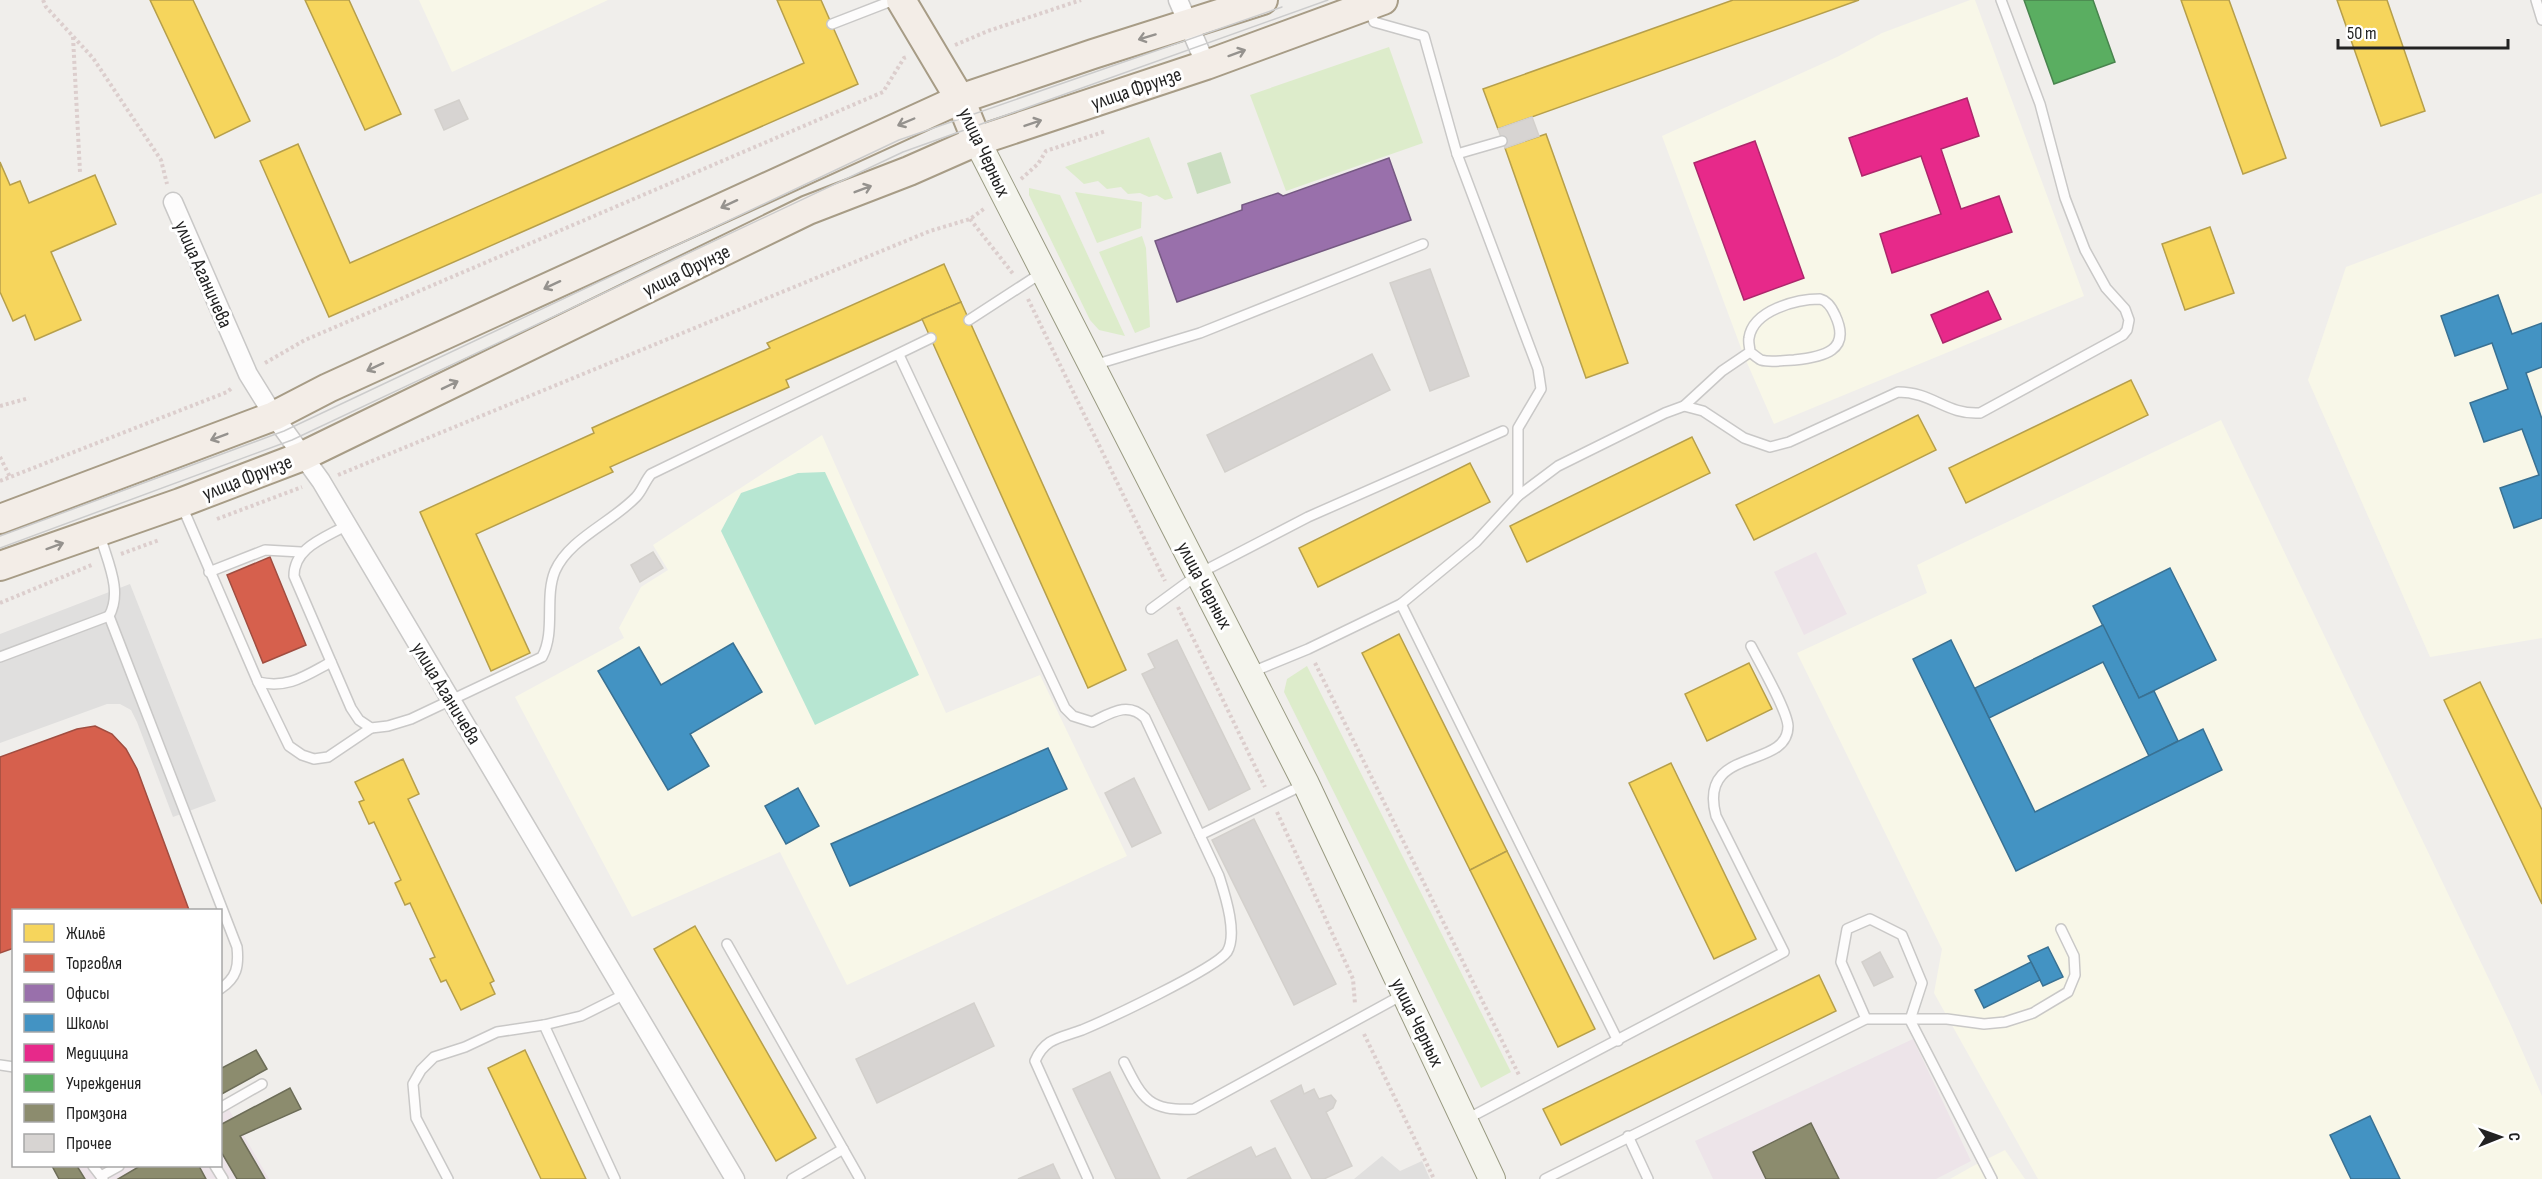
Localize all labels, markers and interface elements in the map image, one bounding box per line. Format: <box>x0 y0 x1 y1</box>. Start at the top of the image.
scale bar <box>2338 12 2508 50</box>
text: 50 m <box>2347 23 2377 44</box>
one-way arrow <box>1138 32 1157 43</box>
one-way arrow <box>1228 47 1246 58</box>
street label: улица Фрунзе <box>1088 62 1185 116</box>
street label: улица Черных <box>953 104 1015 201</box>
one-way arrow <box>1023 116 1042 127</box>
one-way arrow <box>898 117 916 129</box>
one-way arrow <box>853 183 872 194</box>
one-way arrow <box>721 198 739 210</box>
street label: улица Аганичева <box>169 217 237 332</box>
street label: улица Фрунзе <box>639 239 734 302</box>
one-way arrow <box>543 280 561 292</box>
one-way arrow <box>366 361 384 373</box>
one-way arrow <box>441 378 459 390</box>
one-way arrow <box>210 432 229 443</box>
street label: улица Фрунзе <box>199 450 296 506</box>
street label: улица Черных <box>1171 538 1237 634</box>
one-way arrow <box>45 540 64 551</box>
street label: улица Аганичева <box>406 638 486 749</box>
legend <box>12 909 222 1167</box>
text: Жильё <box>66 923 106 944</box>
text: Торговля <box>66 953 122 974</box>
street label: улица Черных <box>1385 974 1449 1071</box>
text: Офисы <box>66 983 110 1004</box>
text: Школы <box>66 1013 109 1034</box>
text: Медицина <box>66 1043 129 1064</box>
text: Учреждения <box>66 1073 141 1094</box>
text: Промзона <box>66 1103 127 1124</box>
north arrow <box>2470 1107 2530 1167</box>
text: С <box>2504 1132 2523 1141</box>
text: Прочее <box>66 1133 112 1154</box>

